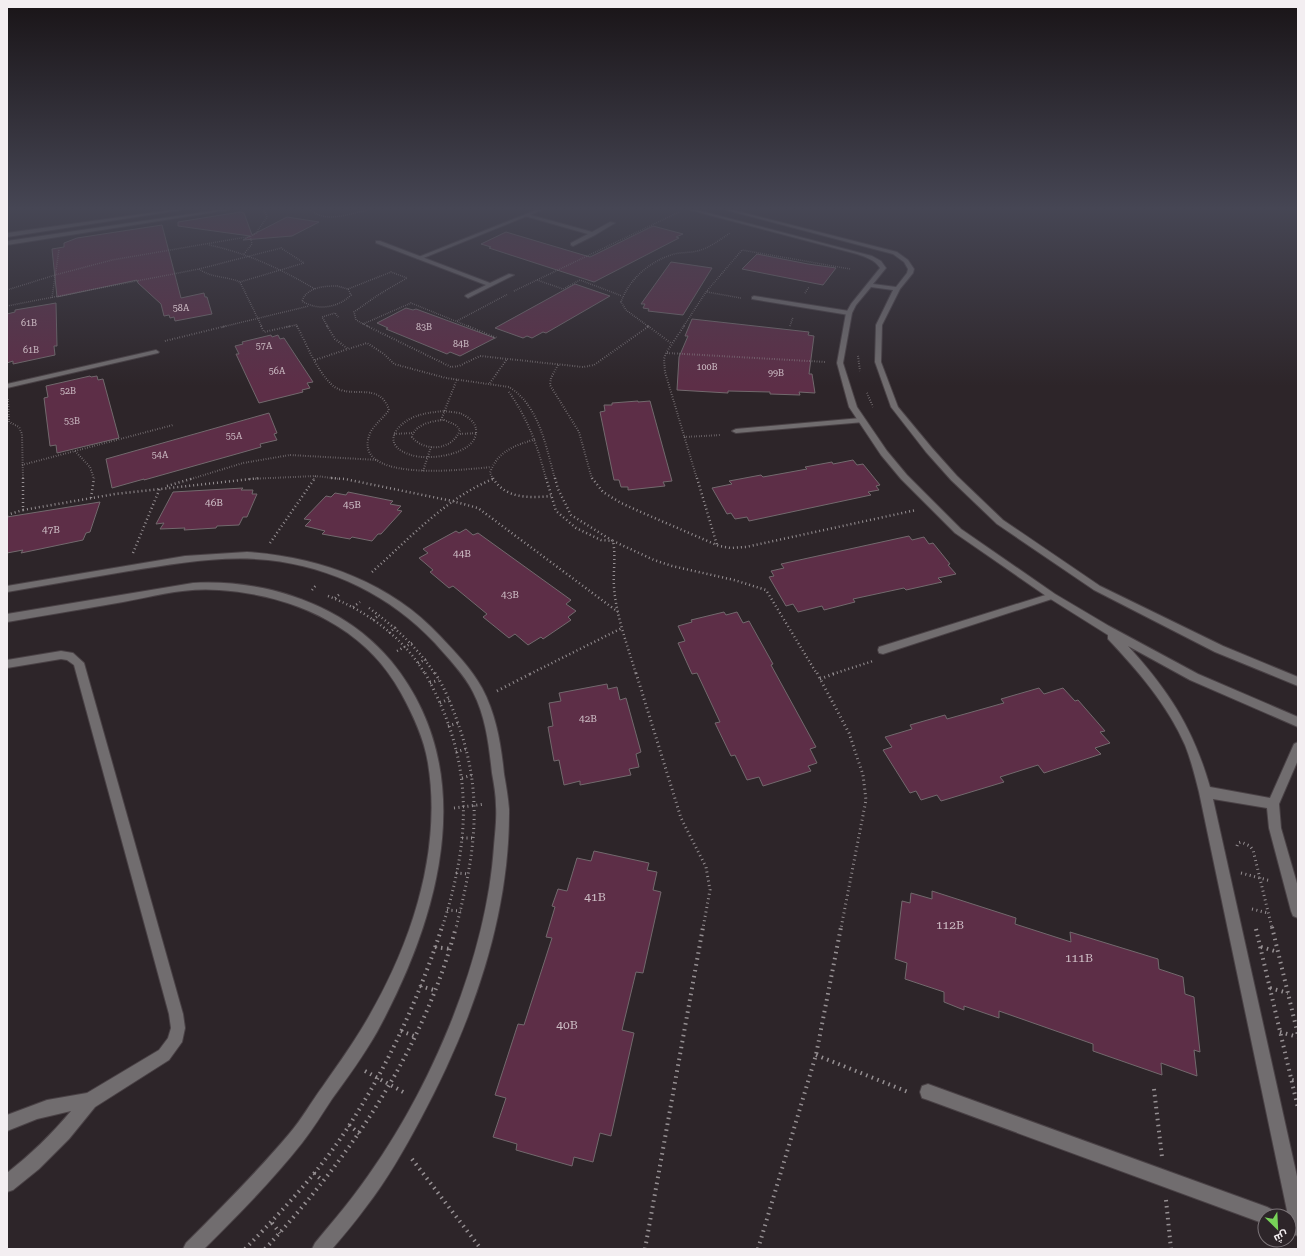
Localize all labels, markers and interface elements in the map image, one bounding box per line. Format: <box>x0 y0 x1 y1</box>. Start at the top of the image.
house number: 58A <box>173 303 190 313</box>
house number: 61B <box>21 318 37 328</box>
house number: 83B <box>416 322 432 332</box>
house number: 84B <box>453 339 469 349</box>
house number: 57A <box>256 341 273 351</box>
house number: 61B <box>23 345 39 355</box>
house number: 100B <box>696 362 718 372</box>
house number: 56A <box>269 366 286 376</box>
house number: 99B <box>768 368 784 378</box>
house number: 52B <box>60 386 76 396</box>
house number: 53B <box>64 416 80 426</box>
house number: 55A <box>226 431 243 441</box>
house number: 54A <box>152 450 169 460</box>
house number: 46B <box>205 497 223 508</box>
house number: 45B <box>343 499 361 510</box>
house number: 47B <box>42 524 60 535</box>
house number: 44B <box>453 548 471 559</box>
house number: 43B <box>501 589 519 600</box>
house number: 42B <box>579 713 597 724</box>
house number: 41B <box>584 890 606 904</box>
house number: 112B <box>936 918 964 932</box>
house number: 111B <box>1065 951 1093 965</box>
house number: 40B <box>556 1018 578 1032</box>
north arrow <box>1257 1208 1297 1248</box>
text: ش <box>1272 1228 1290 1245</box>

